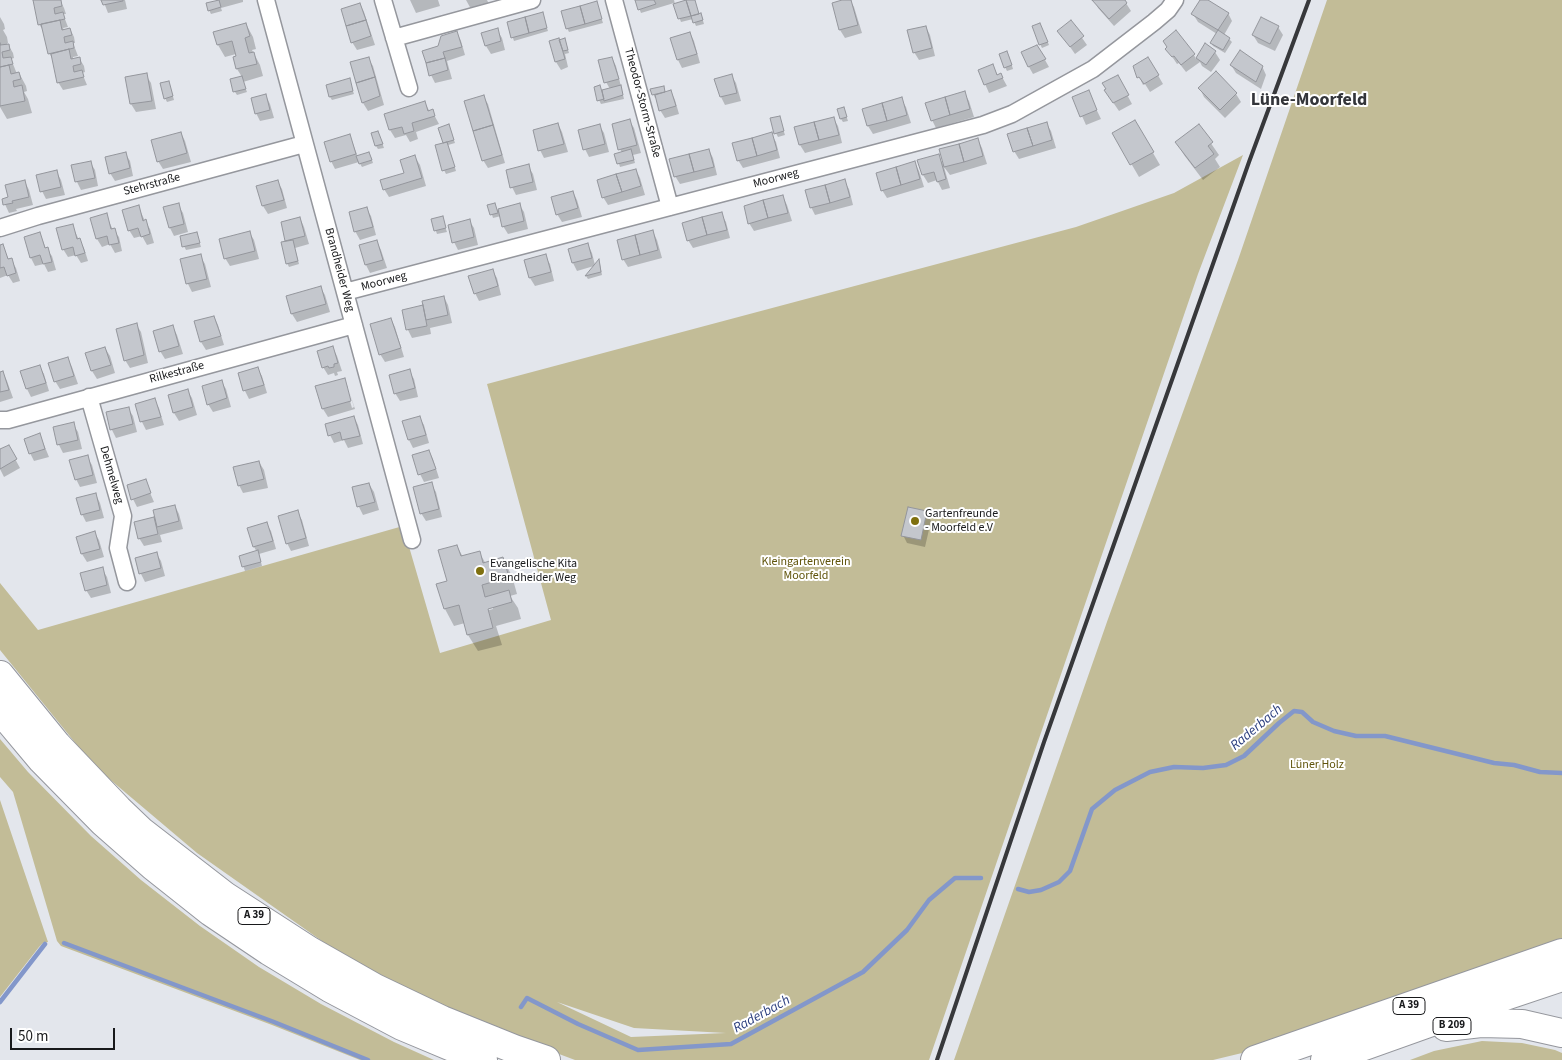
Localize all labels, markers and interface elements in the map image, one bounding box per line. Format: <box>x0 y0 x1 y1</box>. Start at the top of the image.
street label: Theodor-Storm-Straße <box>620 47 664 159</box>
district label: Lüne-Moorfeld <box>1251 90 1367 112</box>
street label: Moorweg <box>752 166 800 192</box>
street label: Stehrstraße <box>122 171 182 199</box>
street label: Brandheider Weg <box>321 227 357 313</box>
street label: Moorweg <box>360 269 408 295</box>
street label: Rilkestraße <box>148 359 206 387</box>
street label: Dehmelweg <box>96 445 126 505</box>
place label: Gartenfreunde - Moorfeld e.V <box>925 507 998 535</box>
marker: Gartenfreunde - Moorfeld e.V <box>909 515 921 527</box>
park label: Kleingartenverein Moorfeld <box>762 555 850 583</box>
place label: Evangelische Kita Brandheider Weg <box>490 557 577 585</box>
marker: Evangelische Kita Brandheider Weg <box>474 565 486 577</box>
water label: Raderbach <box>1228 701 1286 755</box>
park label: Lüner Holz <box>1290 758 1344 772</box>
road number: A 39 <box>238 908 270 924</box>
water label: Raderbach <box>731 992 793 1038</box>
road number: A 39 <box>1393 998 1425 1014</box>
scale bar <box>12 1018 118 1050</box>
road number: B 209 <box>1433 1018 1471 1034</box>
text: 50 m <box>18 1026 48 1047</box>

